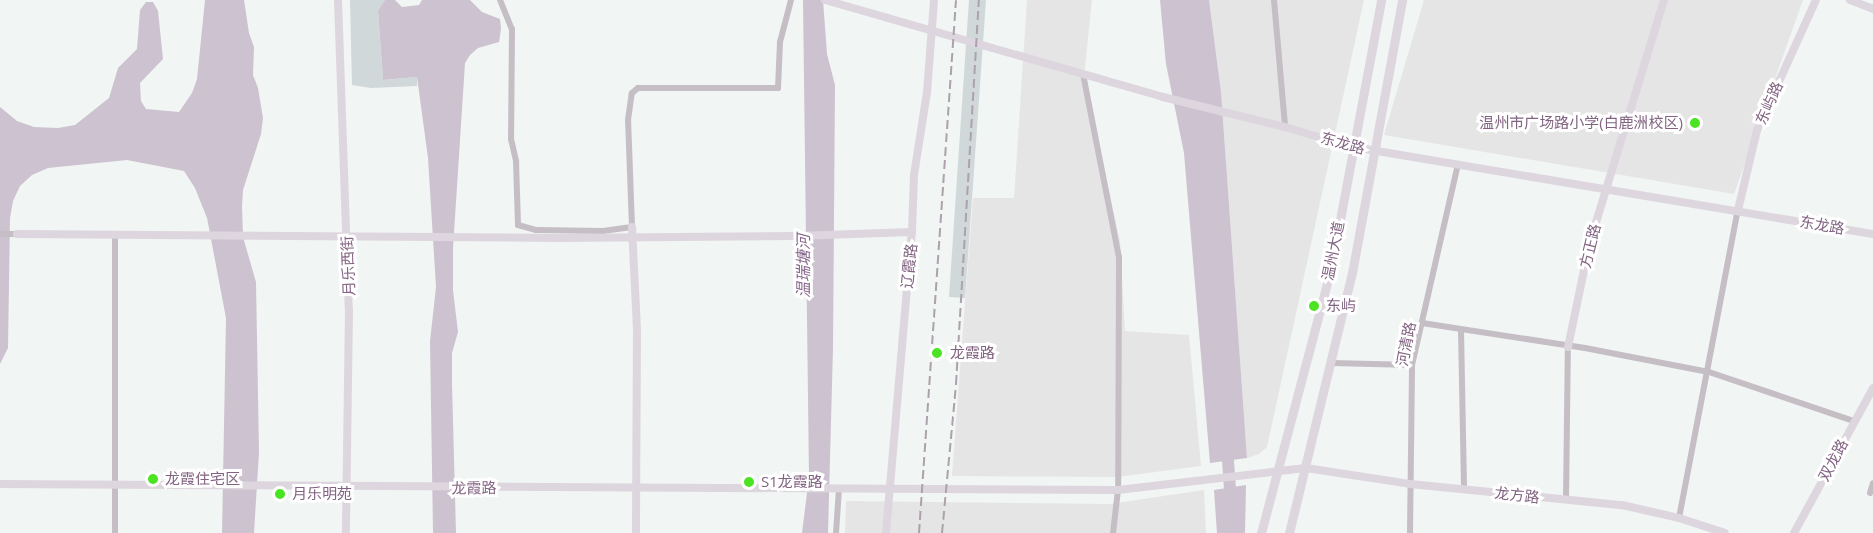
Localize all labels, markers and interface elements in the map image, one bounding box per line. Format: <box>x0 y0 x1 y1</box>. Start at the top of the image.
street label: 东屿路 <box>1752 79 1786 127</box>
place label: 温州市广场路小学(白鹿洲校区) <box>1479 114 1683 132</box>
marker: 温州市广场路小学(白鹿洲校区) <box>1688 116 1702 130</box>
street label: 东龙路 <box>1319 128 1367 158</box>
street label: 东龙路 <box>1798 212 1846 238</box>
street label: 温州大道 <box>1318 220 1348 282</box>
street label: 方正路 <box>1576 222 1604 270</box>
water label: 温瑞塘河 <box>793 234 813 298</box>
street label: 月乐西街 <box>338 236 358 296</box>
street label: 辽霞路 <box>898 243 920 289</box>
place label: 东屿 <box>1326 297 1356 315</box>
marker: 东屿 <box>1307 299 1321 313</box>
street label: 河清路 <box>1393 320 1419 368</box>
marker: 龙霞路 <box>928 344 946 362</box>
place label: 龙霞路 <box>950 344 995 362</box>
street label: 双龙路 <box>1814 436 1852 484</box>
place label: 龙霞住宅区 <box>165 470 240 488</box>
marker: 龙霞住宅区 <box>146 472 160 486</box>
place label: S1龙霞路 <box>761 473 823 491</box>
marker: S1龙霞路 <box>742 475 756 489</box>
street label: 龙霞路 <box>451 479 497 497</box>
street label: 龙方路 <box>1494 484 1540 506</box>
place label: 月乐明苑 <box>292 485 352 503</box>
marker: 月乐明苑 <box>273 487 287 501</box>

